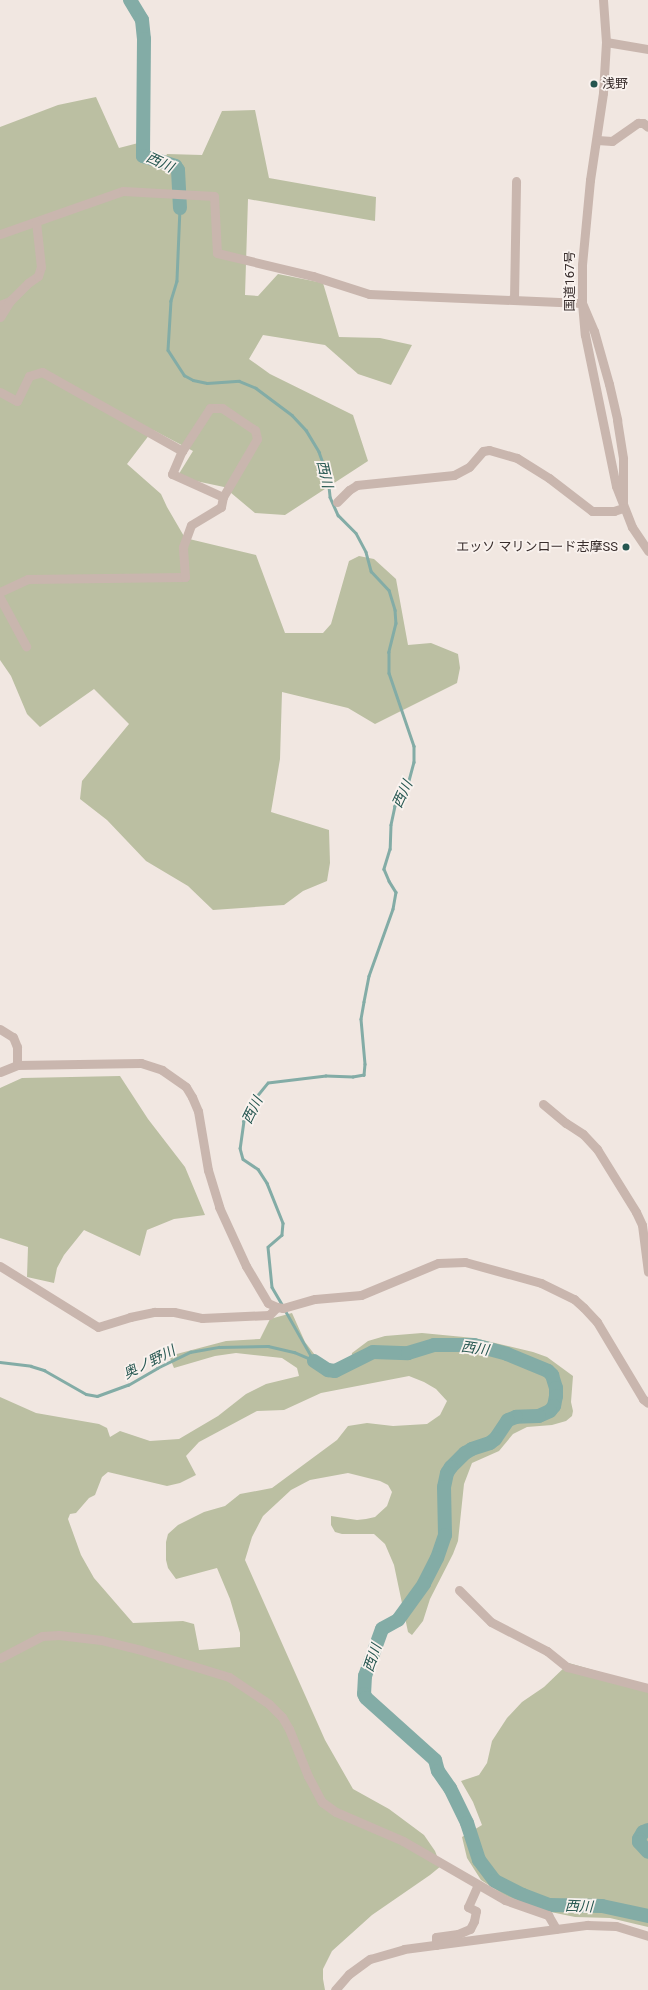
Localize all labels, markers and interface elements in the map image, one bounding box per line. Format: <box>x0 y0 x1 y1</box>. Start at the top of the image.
place label: 浅野 <box>602 76 628 92</box>
marker: 浅野 <box>589 79 599 89</box>
water label: 西川 <box>144 148 176 176</box>
street label: 国道167号 <box>562 251 578 311</box>
water label: 西川 <box>314 458 336 490</box>
place label: エッソ マリンロード志摩SS <box>456 539 618 555</box>
marker: エッソ マリンロード志摩SS <box>621 542 631 552</box>
water label: 西川 <box>388 778 416 810</box>
water label: 西川 <box>238 1094 266 1126</box>
water label: 西川 <box>460 1338 490 1358</box>
water label: 奥ノ野川 <box>120 1342 178 1382</box>
water label: 西川 <box>359 1642 385 1674</box>
water label: 西川 <box>565 1897 593 1915</box>

